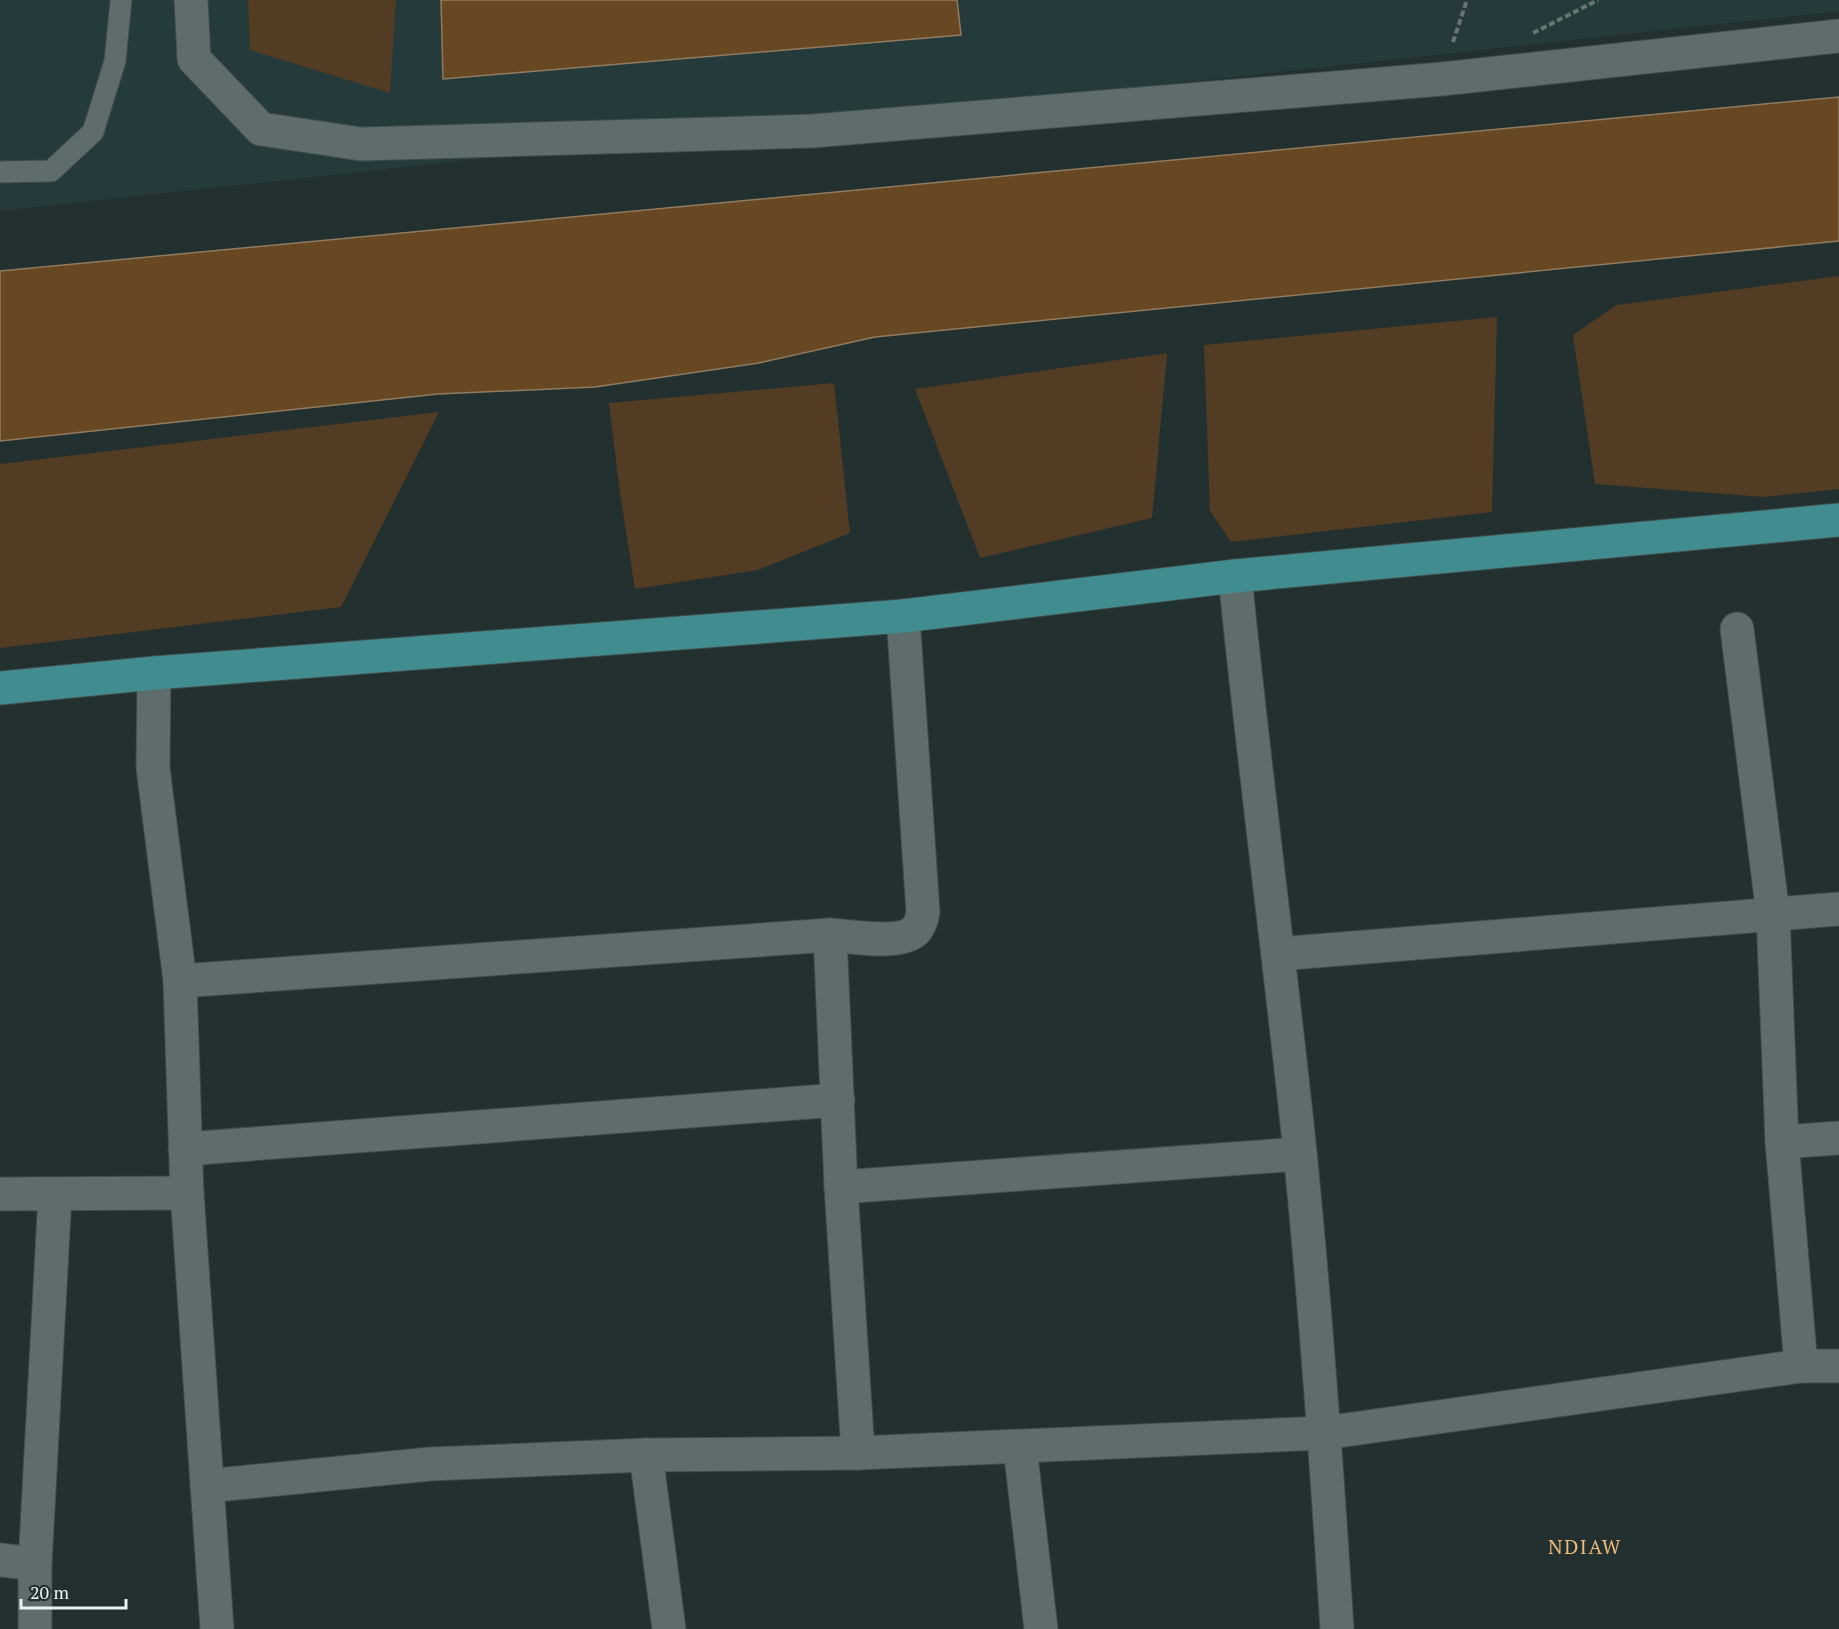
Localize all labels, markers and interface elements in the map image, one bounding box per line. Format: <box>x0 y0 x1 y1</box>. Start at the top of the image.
district label: NDIAW <box>1548 1533 1622 1560</box>
scale bar <box>21 1572 126 1610</box>
text: 20 m <box>30 1580 70 1604</box>

